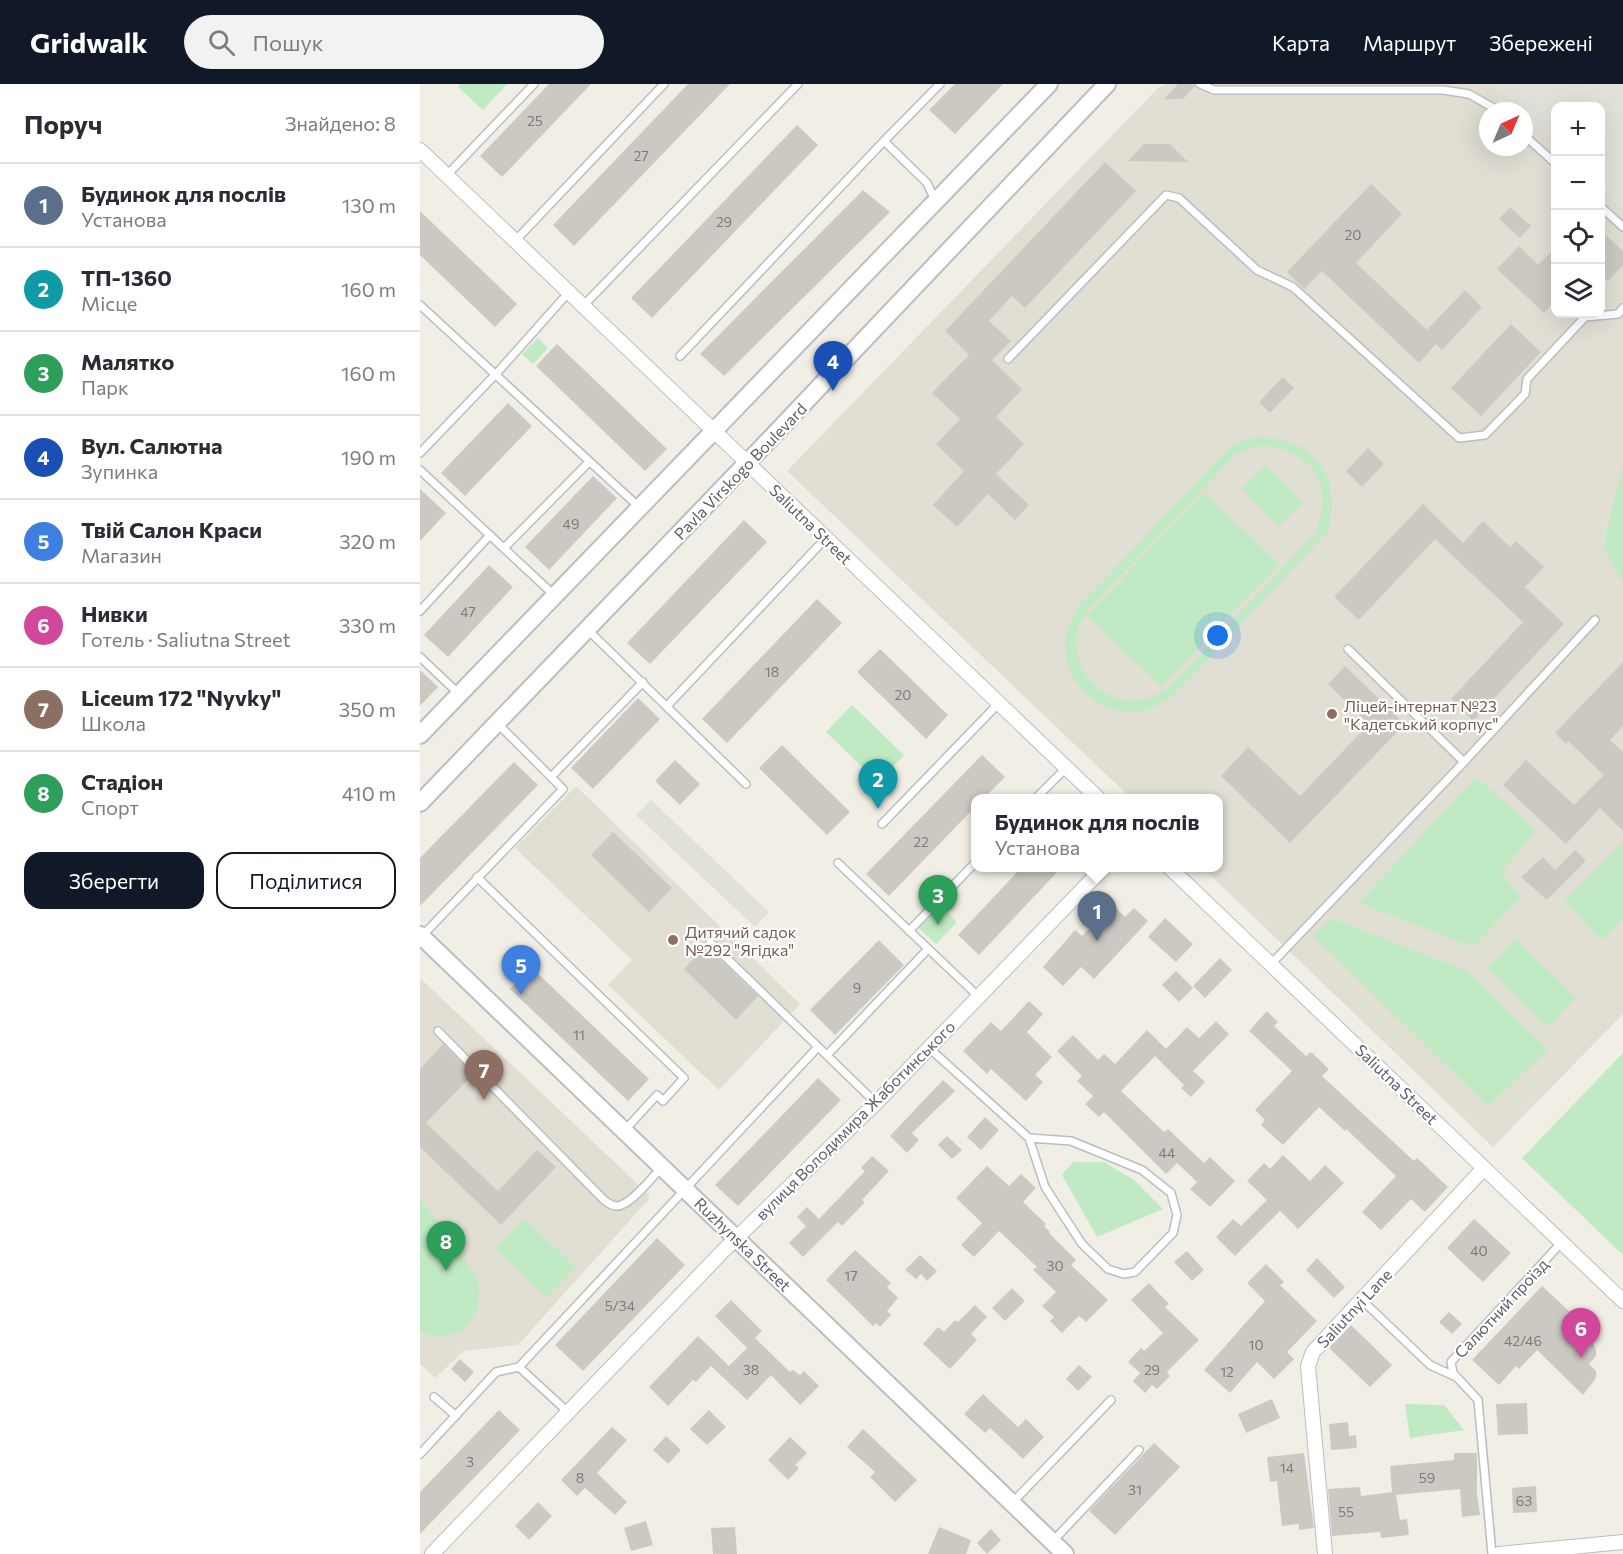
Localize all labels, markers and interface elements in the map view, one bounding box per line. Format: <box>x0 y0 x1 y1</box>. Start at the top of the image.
search box <box>184 15 604 69</box>
text: Gridwalk <box>30 25 148 59</box>
icon: search <box>205 26 238 59</box>
text: Пошук <box>253 29 324 56</box>
text: Карта <box>1272 30 1330 55</box>
text: Маршрут <box>1363 30 1456 55</box>
text: Збережені <box>1489 30 1593 55</box>
north arrow <box>1479 102 1533 156</box>
map controls <box>1551 102 1605 318</box>
button: + <box>1551 102 1605 156</box>
text: Поруч <box>24 108 102 139</box>
text: Знайдено: 8 <box>285 111 396 135</box>
house number: 25 <box>527 112 543 129</box>
house number: 27 <box>633 147 649 164</box>
button: − <box>1551 156 1605 210</box>
text: Будинок для послів <box>81 180 286 207</box>
text: 1 <box>39 193 48 217</box>
text: 130 m <box>342 193 396 217</box>
text: Установа <box>81 207 167 231</box>
button: locate <box>1551 210 1605 264</box>
house number: 29 <box>716 213 732 230</box>
house number: 20 <box>1345 226 1361 243</box>
text: ТП-1360 <box>81 264 172 291</box>
button: layers <box>1551 264 1605 318</box>
text: 2 <box>38 277 49 301</box>
text: 160 m <box>341 277 396 301</box>
text: Місце <box>81 291 137 315</box>
pin: 4 <box>814 342 852 391</box>
text: Малятко <box>81 348 174 375</box>
text: 3 <box>38 361 49 385</box>
text: 160 m <box>341 361 396 385</box>
text: Парк <box>81 375 129 399</box>
street label: Pavla Virskogo Boulevard <box>670 399 810 543</box>
text: Вул. Салютна <box>81 432 222 459</box>
text: 4 <box>37 445 50 469</box>
text: 190 m <box>341 445 396 469</box>
text: Зупинка <box>81 459 158 483</box>
street label: Saliutna Street <box>766 480 856 568</box>
house number: 49 <box>563 515 579 532</box>
text: Твій Салон Краси <box>81 516 262 543</box>
text: 5 <box>38 529 49 553</box>
text: 320 m <box>339 529 396 553</box>
text: Магазин <box>81 543 162 567</box>
text: Нивки <box>81 600 148 627</box>
house number: 47 <box>460 603 476 620</box>
text: 6 <box>37 613 50 637</box>
text: 330 m <box>339 613 396 637</box>
your location <box>1203 621 1232 650</box>
text: Готель · Saliutna Street <box>81 627 291 651</box>
house number: 18 <box>765 663 779 680</box>
text: Liceum 172 "Nyvky" <box>81 684 281 711</box>
house number: 20 <box>895 686 911 703</box>
place label: Ліцей-інтернат №23 "Кадетський корпус" <box>1344 696 1498 733</box>
text: 7 <box>38 697 49 721</box>
text: 350 m <box>339 697 396 721</box>
marker: Ліцей-інтернат №23 "Кадетський корпус" <box>1325 707 1339 721</box>
text: Школа <box>81 711 146 735</box>
pin: 2 <box>858 760 898 809</box>
text: Стадіон <box>81 768 163 795</box>
text: 8 <box>37 781 50 805</box>
text: 410 m <box>342 781 396 805</box>
popup <box>971 794 1223 872</box>
text: Спорт <box>81 795 139 819</box>
text: Будинок для послів <box>994 808 1200 835</box>
house number: 22 <box>913 833 929 850</box>
text: Установа <box>994 835 1080 859</box>
button: Зберегти <box>24 852 204 909</box>
button: Поділитися <box>216 852 396 909</box>
pin: 3 <box>918 876 958 925</box>
pin: 1 <box>1078 892 1116 941</box>
place label: Дитячий садок №292 "Ягідка" <box>685 922 797 959</box>
marker: Дитячий садок №292 "Ягідка" <box>666 933 680 947</box>
pin: 5 <box>502 946 540 995</box>
house number: 9 <box>853 979 861 996</box>
street label: вулиця Володимира Жаботинського <box>751 1016 959 1224</box>
house number: 11 <box>573 1026 585 1043</box>
street label: Saliutna Street <box>1352 1040 1442 1128</box>
pin: 7 <box>464 1050 504 1100</box>
house number: 44 <box>1159 1144 1176 1161</box>
street label: Ruzhynska Street <box>691 1193 795 1295</box>
pin: 8 <box>426 1222 466 1271</box>
house number: 40 <box>1470 1242 1488 1259</box>
street label: Салютний проїзд <box>1450 1254 1552 1362</box>
house number: 30 <box>1046 1257 1064 1274</box>
street label: Saliutnyi Lane <box>1313 1265 1395 1351</box>
house number: 17 <box>844 1267 858 1284</box>
house number: 5/34 <box>605 1297 636 1314</box>
pin: 6 <box>1562 1308 1600 1358</box>
house number: 42/46 <box>1504 1332 1542 1349</box>
house number: 10 <box>1248 1336 1264 1353</box>
house number: 38 <box>743 1361 759 1378</box>
house number: 29 <box>1144 1361 1160 1378</box>
house number: 12 <box>1220 1363 1234 1380</box>
house number: 3 <box>466 1453 474 1470</box>
house number: 14 <box>1280 1459 1295 1476</box>
house number: 8 <box>576 1469 584 1486</box>
house number: 59 <box>1419 1469 1435 1486</box>
house number: 31 <box>1128 1481 1142 1498</box>
house number: 63 <box>1516 1492 1532 1509</box>
house number: 55 <box>1338 1503 1354 1520</box>

